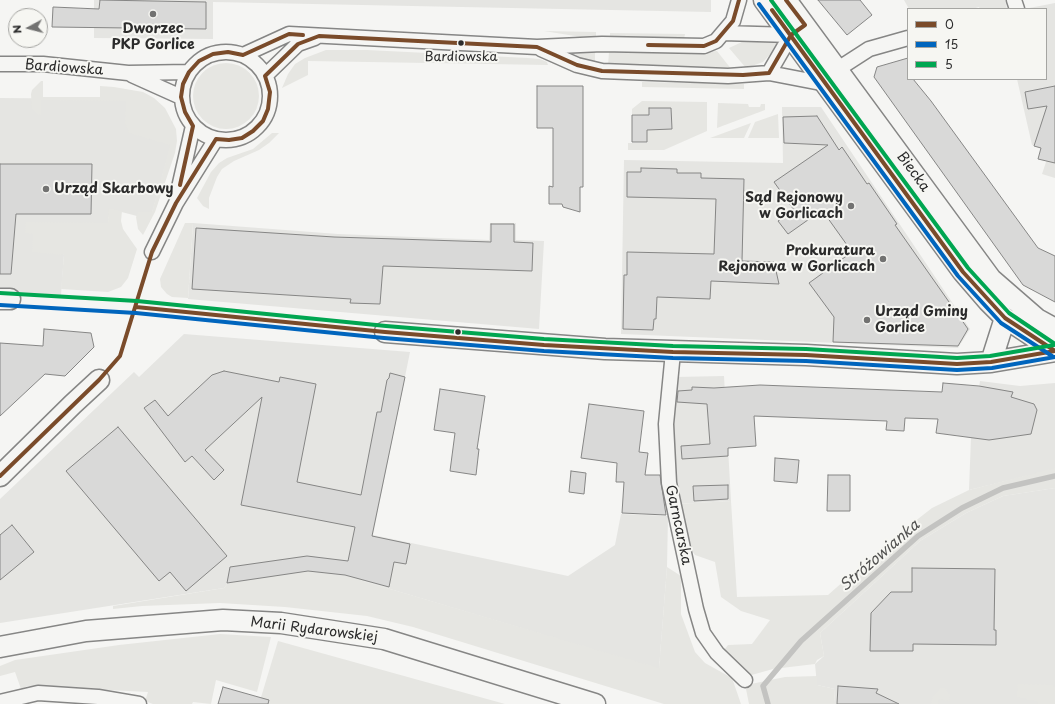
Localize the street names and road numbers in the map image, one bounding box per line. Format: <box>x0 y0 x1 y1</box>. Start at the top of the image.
street label: Bardiowska <box>24 57 104 79</box>
street label: Biecka <box>893 149 933 195</box>
street label: Garncarska <box>661 484 695 566</box>
street label: Marii Rydarowskiej <box>249 614 379 646</box>

